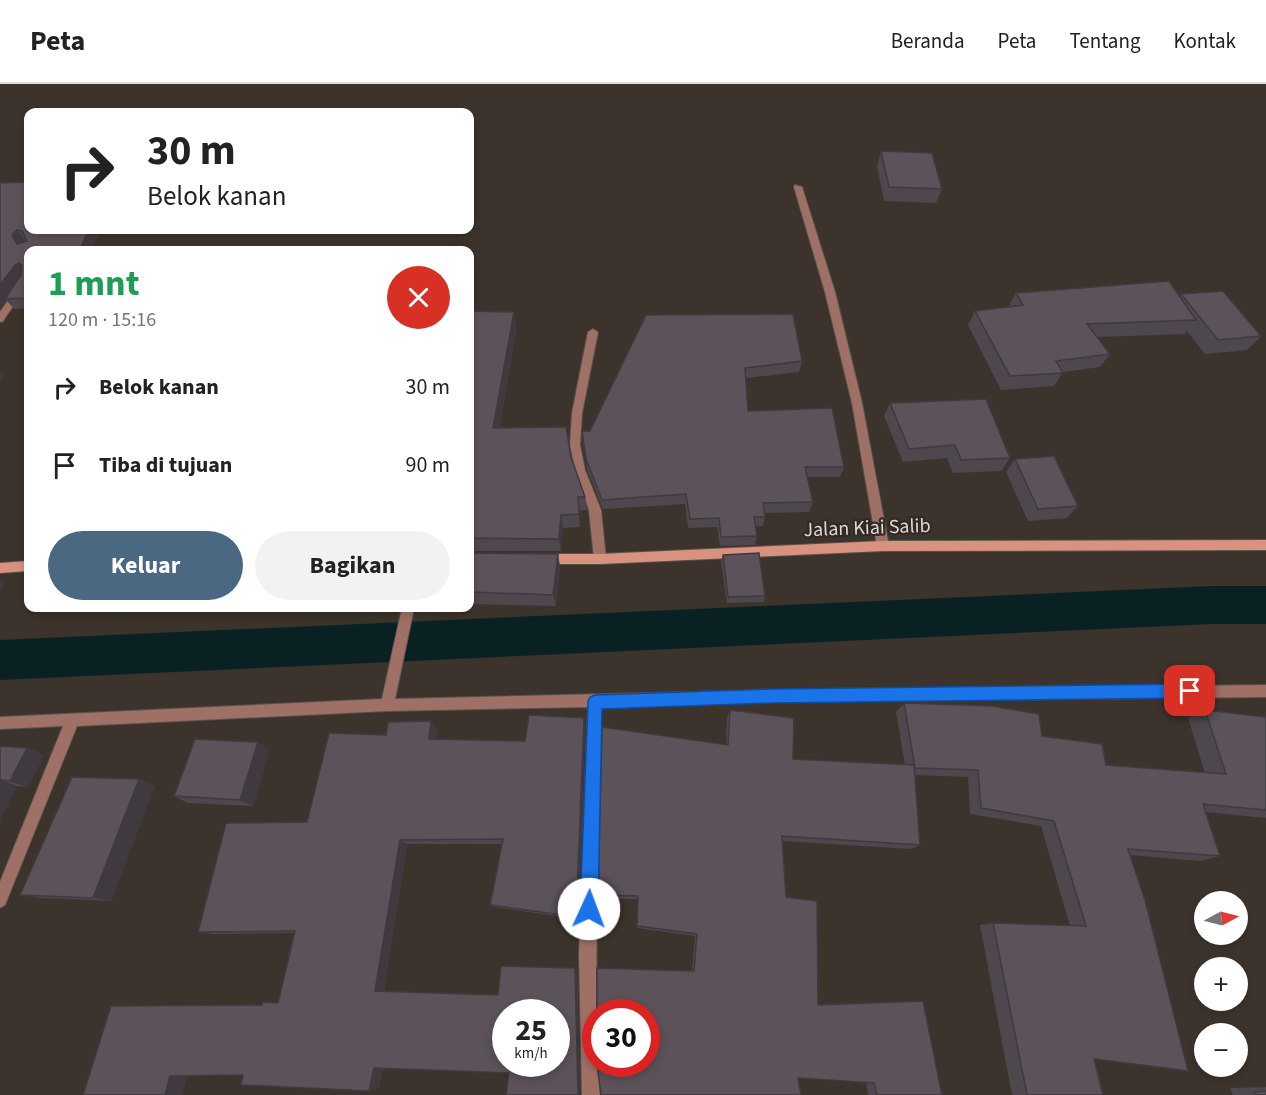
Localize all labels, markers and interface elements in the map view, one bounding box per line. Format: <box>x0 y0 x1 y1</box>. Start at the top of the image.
text: Peta <box>30 21 85 61</box>
text: Beranda <box>891 26 965 56</box>
text: Peta <box>998 26 1036 56</box>
text: Tentang <box>1069 26 1140 56</box>
text: Kontak <box>1173 26 1236 56</box>
text: 30 m <box>147 121 236 181</box>
icon: right <box>48 132 126 210</box>
text: Belok kanan <box>147 177 286 216</box>
text: 1 mnt <box>48 258 139 309</box>
button: close <box>387 266 450 329</box>
text: 120 m · 15:16 <box>48 306 156 334</box>
icon: right <box>48 371 81 404</box>
text: Belok kanan <box>99 371 219 403</box>
text: 30 m <box>405 371 450 403</box>
icon: arrive <box>48 449 81 482</box>
text: Tiba di tujuan <box>99 449 232 481</box>
text: 90 m <box>405 449 450 481</box>
street label: Jalan Kiai Salib <box>803 512 931 544</box>
button: Keluar <box>48 531 243 600</box>
button: Bagikan <box>255 531 450 600</box>
pin <box>1164 665 1215 716</box>
icon: arrive <box>1173 674 1206 707</box>
position arrow <box>557 877 621 941</box>
north arrow <box>1194 891 1248 945</box>
map controls <box>1194 891 1248 1077</box>
button: + <box>1194 957 1248 1011</box>
speed limit sign: 30 <box>582 999 660 1077</box>
text: 25 <box>515 1009 547 1052</box>
button: − <box>1194 1023 1248 1077</box>
text: km/h <box>514 1043 548 1064</box>

